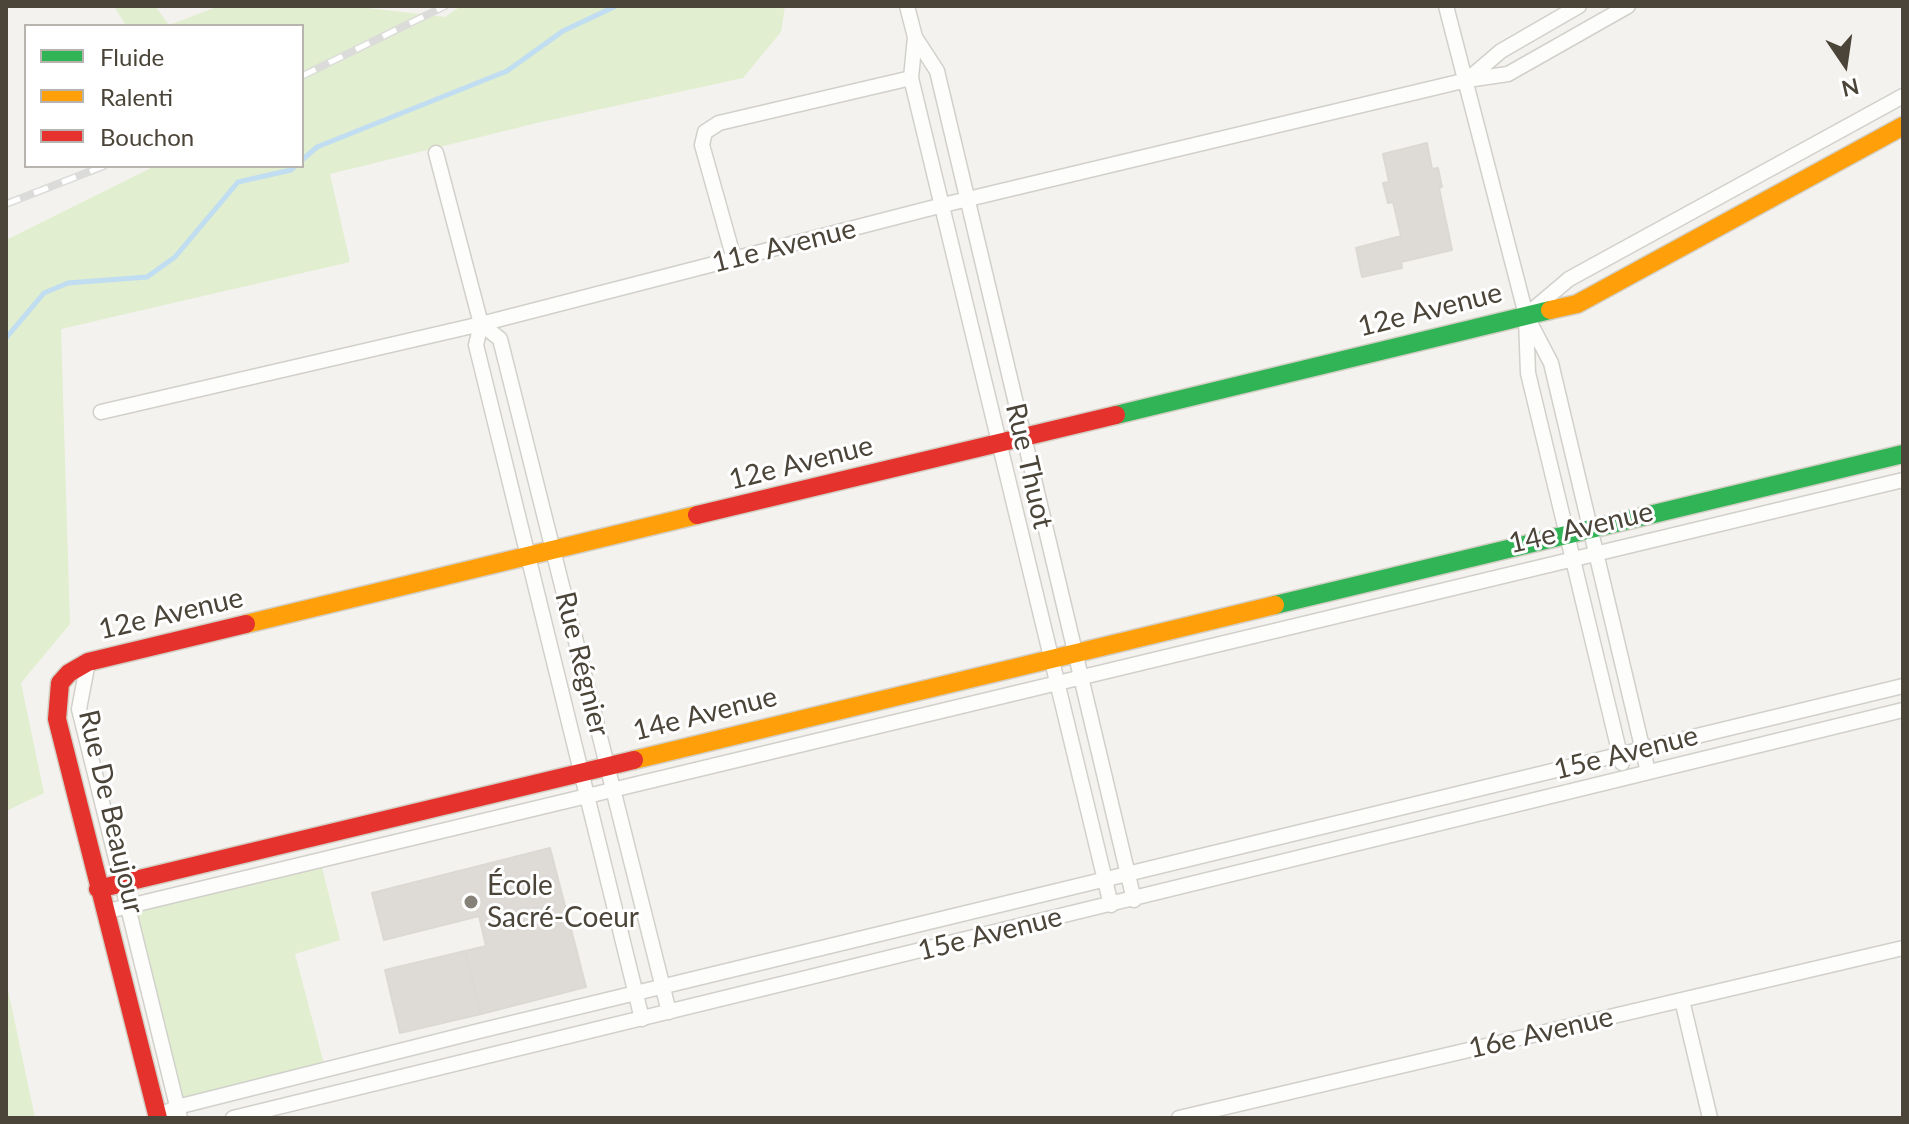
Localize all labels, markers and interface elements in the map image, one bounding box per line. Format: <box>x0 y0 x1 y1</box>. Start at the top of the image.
legend <box>24 24 304 168</box>
north arrow <box>1805 24 1885 104</box>
text: Fluide <box>100 42 164 71</box>
text: N <box>1839 73 1862 103</box>
text: Ralenti <box>100 82 173 111</box>
text: Bouchon <box>100 122 194 151</box>
street label: 11e Avenue <box>709 212 859 280</box>
street label: 12e Avenue <box>1355 276 1505 344</box>
street label: Rue Thuot <box>998 400 1060 532</box>
street label: 12e Avenue <box>726 429 876 497</box>
street label: 14e Avenue <box>1506 495 1656 561</box>
street label: 12e Avenue <box>96 581 246 647</box>
street label: Rue Régnier <box>548 588 616 740</box>
street label: 14e Avenue <box>630 680 780 748</box>
street label: Rue De Beaujour <box>71 707 151 917</box>
street label: 15e Avenue <box>1551 719 1701 787</box>
place label: École Sacré-Coeur <box>487 869 639 935</box>
marker: École Sacré-Coeur <box>462 893 480 911</box>
street label: 15e Avenue <box>915 900 1065 968</box>
street label: 16e Avenue <box>1466 1000 1616 1066</box>

